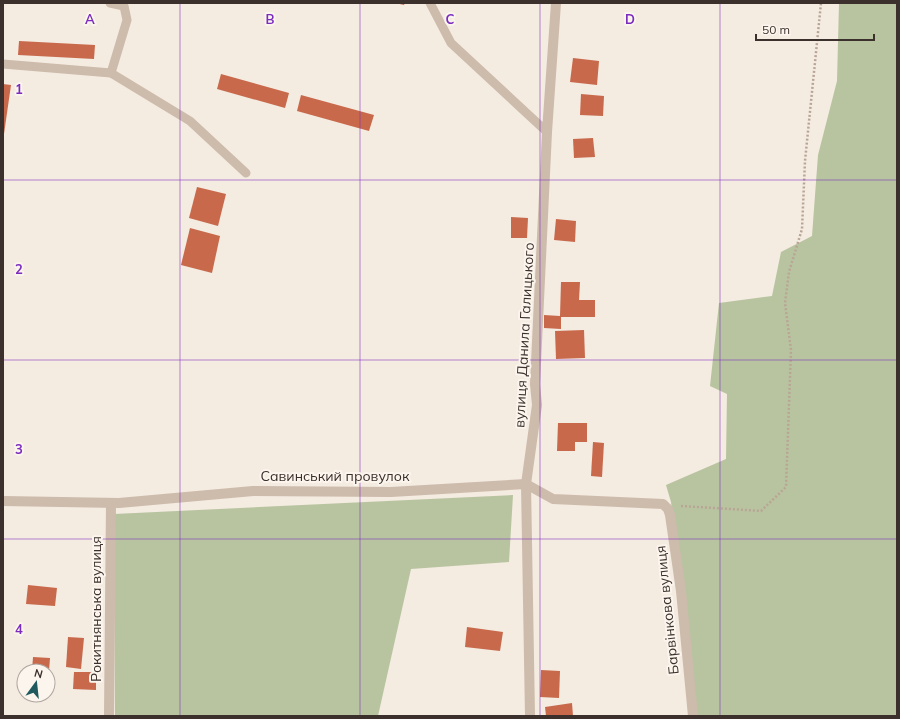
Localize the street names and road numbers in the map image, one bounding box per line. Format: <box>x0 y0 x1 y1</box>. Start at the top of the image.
street label: вулиця Данила Галицького <box>510 242 538 428</box>
street label: Савинський провулок <box>261 467 410 485</box>
street label: Рокитнянська вулиця <box>87 536 105 682</box>
street label: Барвінкова вулиця <box>651 545 683 675</box>

